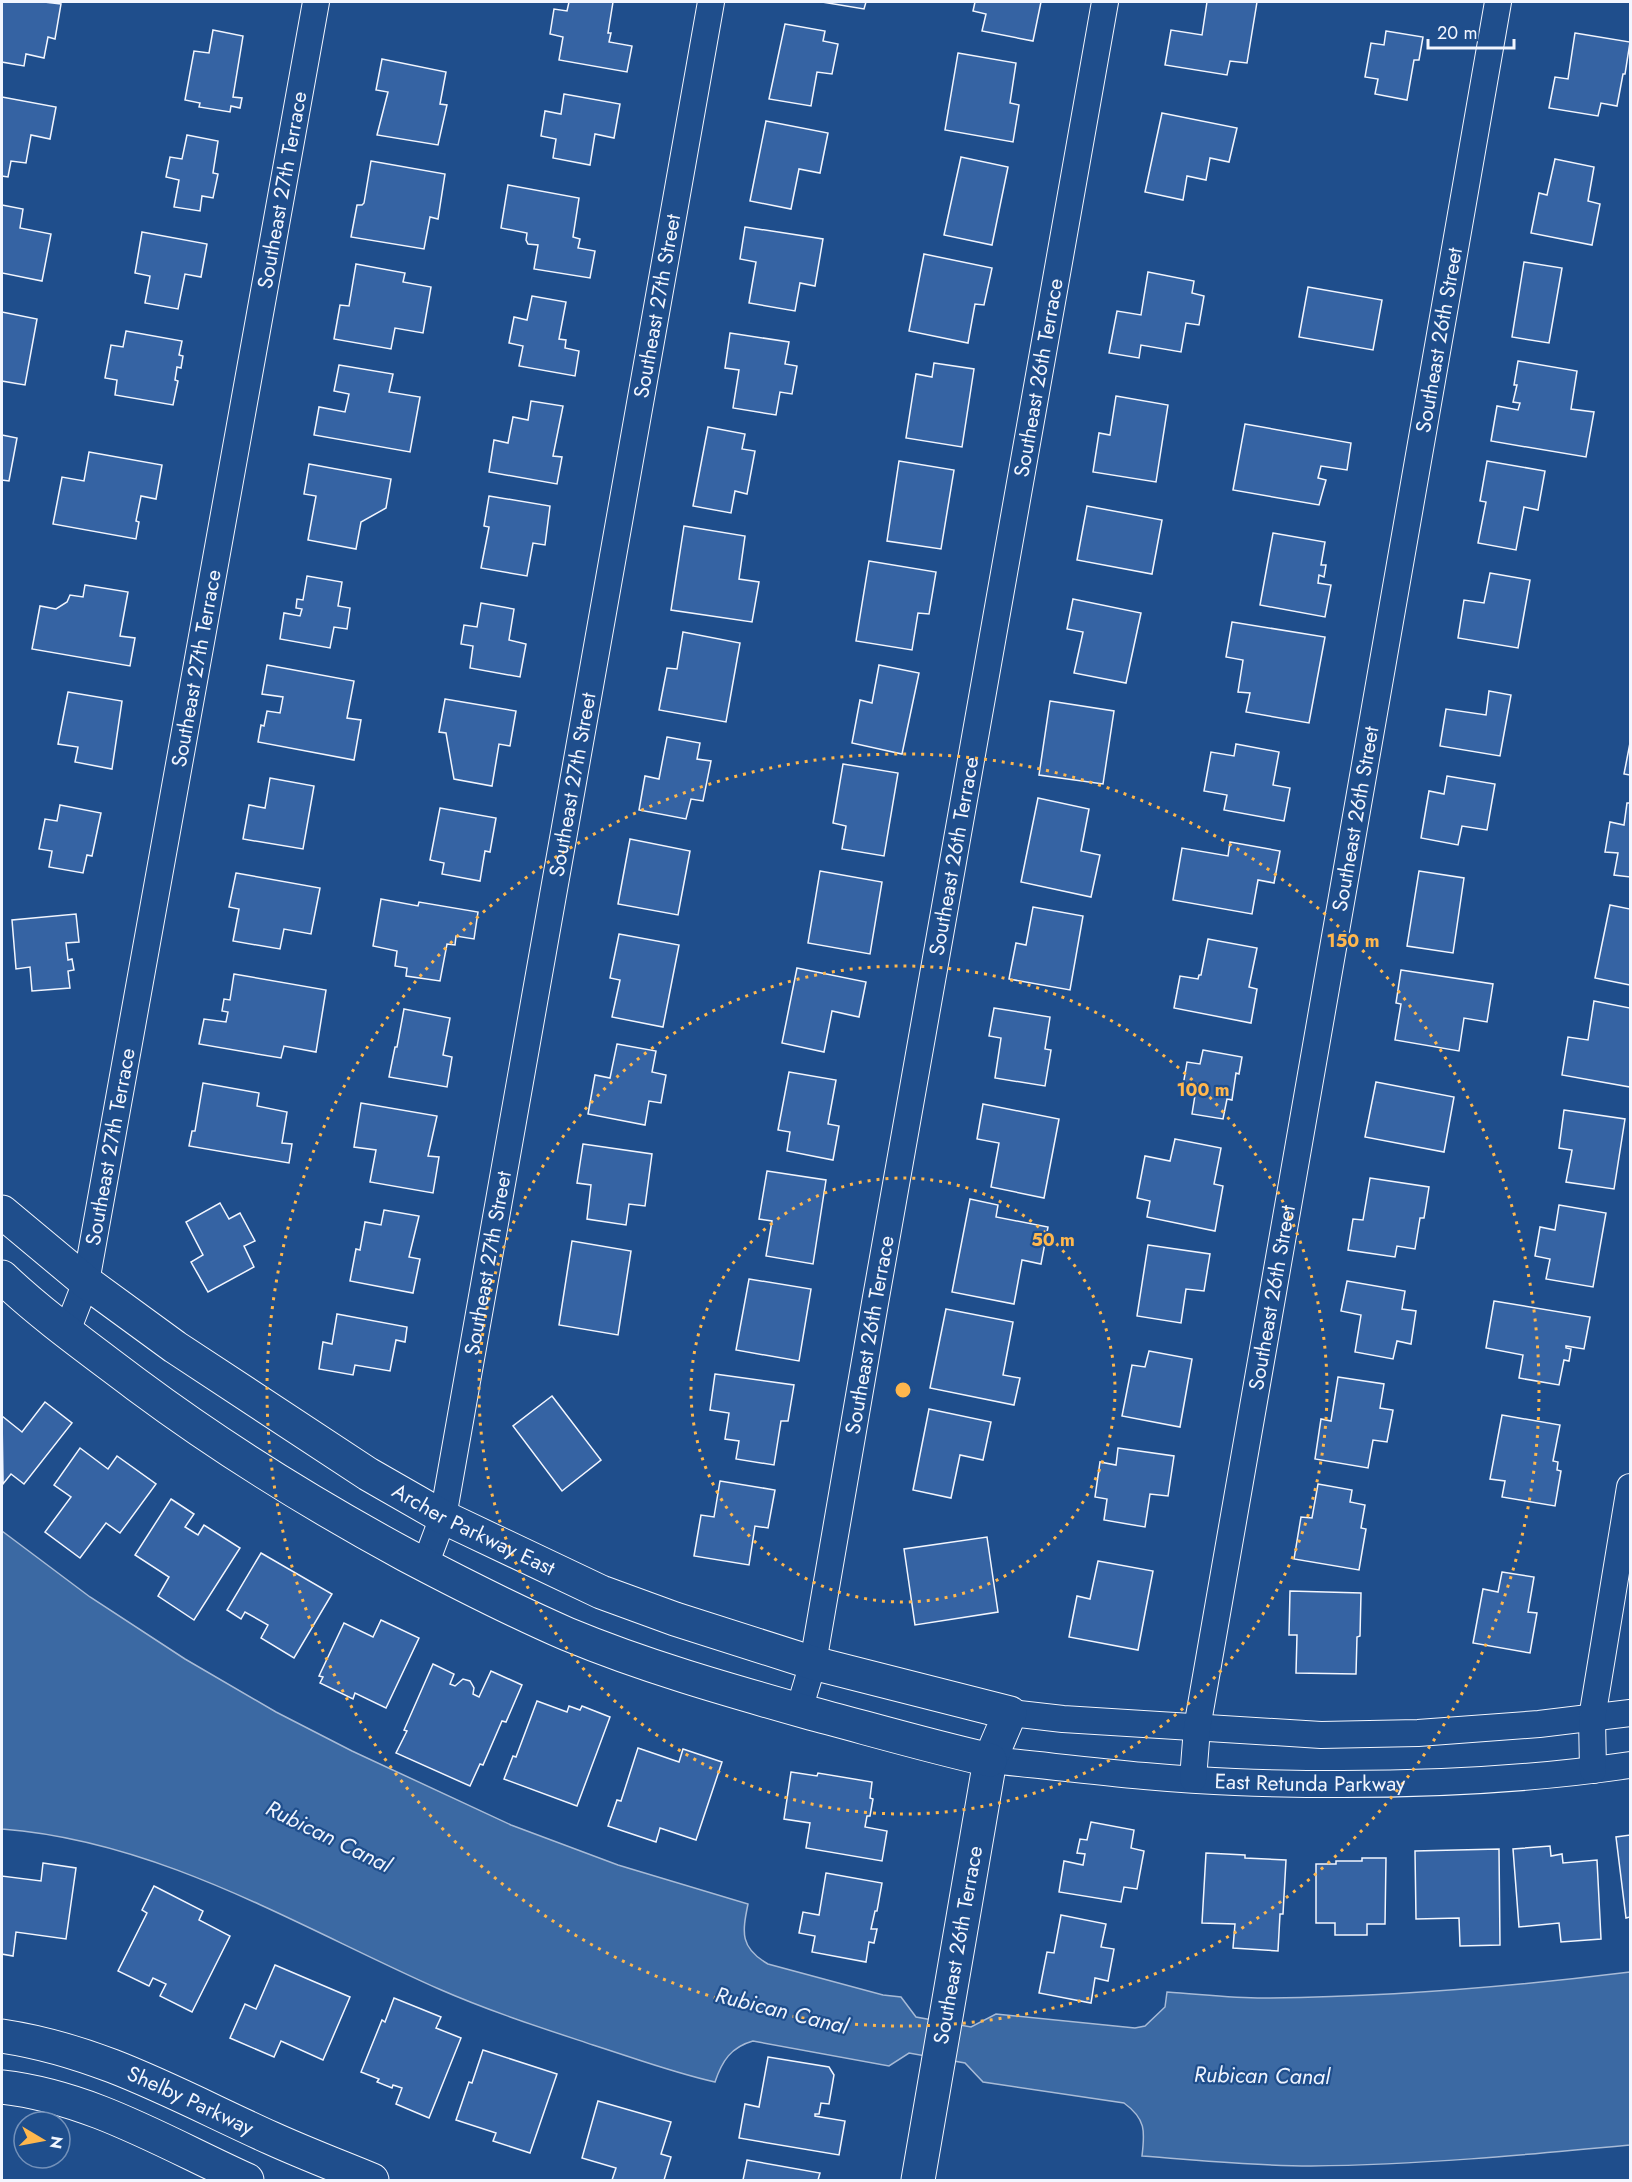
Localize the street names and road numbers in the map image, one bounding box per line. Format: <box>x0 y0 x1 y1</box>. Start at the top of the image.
street label: Southeast 27th Terrace <box>250 89 315 291</box>
street label: Southeast 27th Street <box>626 212 688 400</box>
street label: Southeast 26th Street <box>1408 245 1470 435</box>
street label: Southeast 26th Terrace <box>1006 276 1071 479</box>
street label: Southeast 27th Terrace <box>164 567 229 770</box>
street label: Southeast 27th Street <box>542 690 604 879</box>
street label: Southeast 26th Street <box>1325 724 1386 914</box>
street label: Southeast 26th Terrace <box>922 754 986 958</box>
street label: Southeast 27th Terrace <box>78 1045 143 1248</box>
street label: Southeast 27th Street <box>457 1169 519 1358</box>
street label: Southeast 26th Street <box>1241 1203 1303 1393</box>
street label: Southeast 26th Terrace <box>838 1233 902 1437</box>
street label: Archer Parkway East <box>386 1476 560 1583</box>
street label: East Retunda Parkway <box>1214 1766 1406 1799</box>
street label: Southeast 26th Terrace <box>926 1843 990 2047</box>
street label: Shelby Parkway <box>122 2059 259 2143</box>

